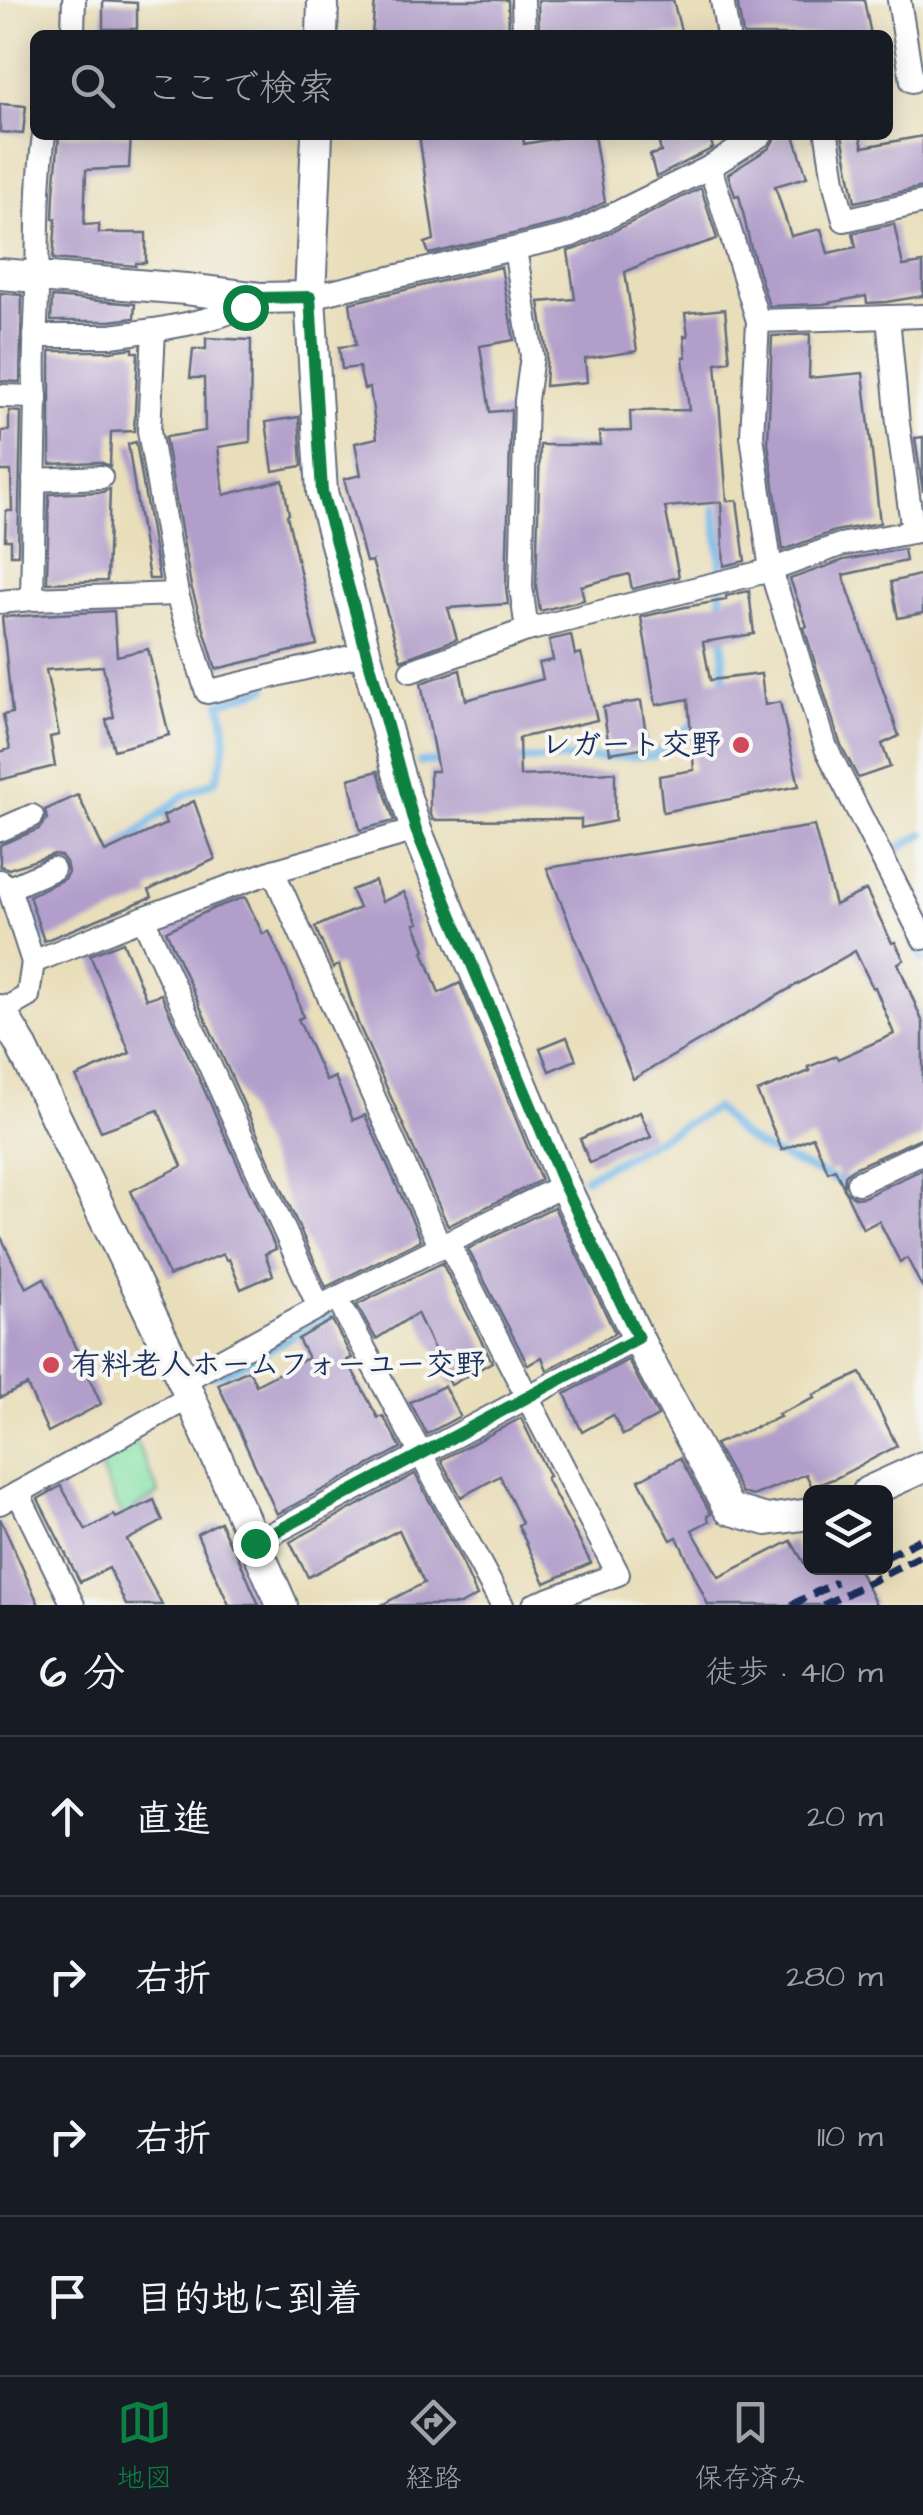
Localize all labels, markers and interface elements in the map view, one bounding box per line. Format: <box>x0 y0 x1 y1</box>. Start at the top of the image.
search box <box>30 30 893 140</box>
icon: search <box>65 58 120 113</box>
text: ここで検索 <box>145 63 335 115</box>
route start <box>223 285 269 331</box>
place label: レガート交野 <box>541 724 721 766</box>
marker: レガート交野 <box>730 734 752 756</box>
place label: 有料老人ホームフォーユー交野 <box>71 1344 486 1386</box>
marker: 有料老人ホームフォーユー交野 <box>40 1354 62 1376</box>
map controls <box>803 1485 893 1575</box>
button: layers <box>803 1485 893 1575</box>
route end <box>233 1521 279 1567</box>
text: 6 分 <box>40 1645 125 1703</box>
text: 徒歩 · 410 m <box>705 1650 883 1695</box>
icon: ahead <box>40 1789 95 1844</box>
text: 直進 <box>135 1794 211 1846</box>
text: 20 m <box>807 1794 883 1839</box>
icon: right <box>40 1949 95 2004</box>
text: 右折 <box>135 1954 211 2006</box>
text: 280 m <box>786 1954 883 1999</box>
icon: right <box>40 2109 95 2164</box>
text: 右折 <box>135 2114 211 2166</box>
text: 110 m <box>817 2114 883 2159</box>
icon: arrive <box>40 2269 95 2324</box>
text: 目的地に到着 <box>135 2274 363 2326</box>
tab: 地図 <box>116 2395 173 2498</box>
tab: 経路 <box>405 2395 462 2498</box>
tab: 保存済み <box>694 2395 807 2498</box>

